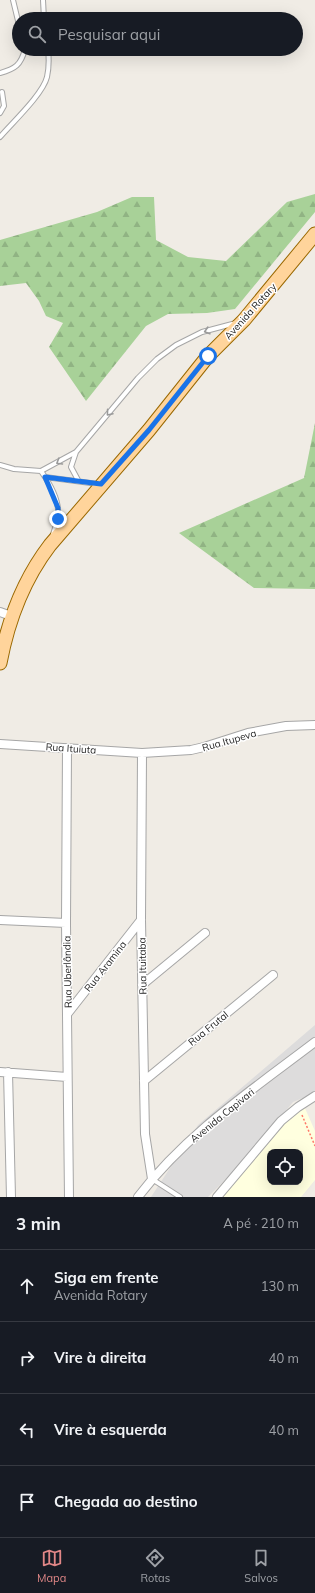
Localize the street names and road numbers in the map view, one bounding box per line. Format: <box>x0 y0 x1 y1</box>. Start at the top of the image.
street label: Avenida Rotary <box>222 280 280 342</box>
street label: Rua Itupeva <box>201 727 258 754</box>
street label: Rua Ituiuta <box>45 740 97 757</box>
street label: Rua Uberlândia <box>60 936 75 1008</box>
street label: Rua Ituitaba <box>136 937 149 995</box>
street label: Rua Aramina <box>81 938 129 994</box>
street label: Rua Frutal <box>186 1008 231 1049</box>
street label: Avenida Capivari <box>188 1086 257 1145</box>

